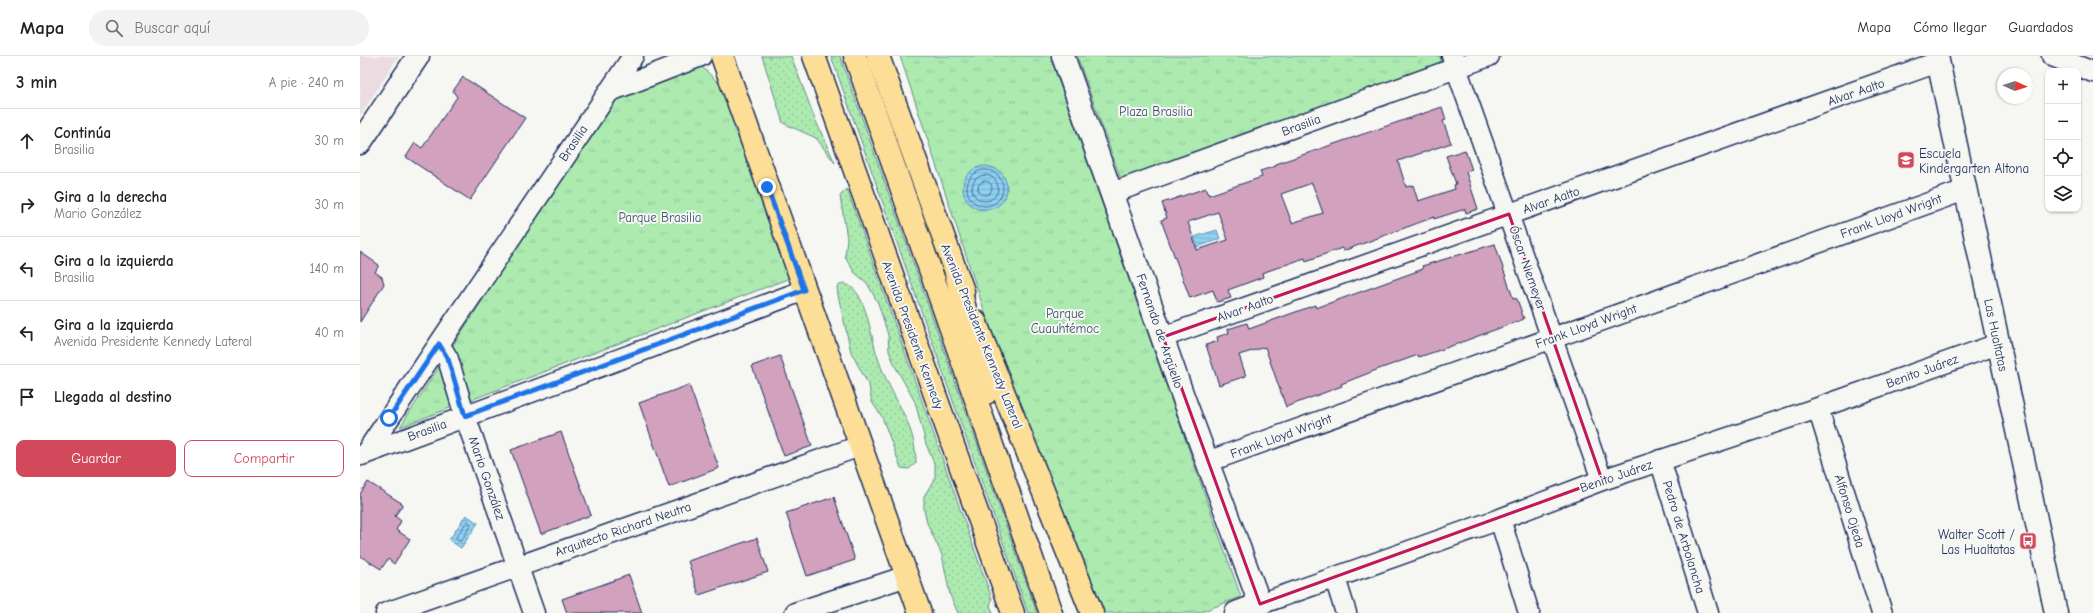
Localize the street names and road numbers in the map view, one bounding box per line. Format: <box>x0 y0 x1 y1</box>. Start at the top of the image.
street label: Alvar Aalto <box>1826 75 1886 109</box>
street label: Brasilia <box>1279 111 1323 139</box>
street label: Brasilia <box>555 122 591 164</box>
street label: Alvar Aalto <box>1521 183 1581 217</box>
street label: Frank Lloyd Wright <box>1838 190 1945 241</box>
street label: Óscar Niemeyer <box>1506 223 1551 313</box>
street label: Avenida Presidente Kennedy Lateral <box>938 241 1026 431</box>
street label: Avenida Presidente Kennedy <box>879 259 947 411</box>
street label: Fernando de Argüello <box>1133 272 1187 390</box>
street label: Alvar Aalto <box>1215 291 1275 325</box>
street label: Las Hualtatas <box>1981 297 2011 373</box>
street label: Frank Lloyd Wright <box>1533 300 1640 351</box>
street label: Benito Juárez <box>1884 351 1960 391</box>
street label: Frank Lloyd Wright <box>1228 410 1335 461</box>
street label: Brasilia <box>405 416 449 444</box>
street label: Mario González <box>466 434 508 522</box>
street label: Benito Juárez <box>1578 456 1655 495</box>
street label: Alfonso Ojeda <box>1832 472 1868 550</box>
street label: Pedro de Arbolancha <box>1660 479 1708 595</box>
street label: Arquitecto Richard Neutra <box>553 499 693 559</box>

